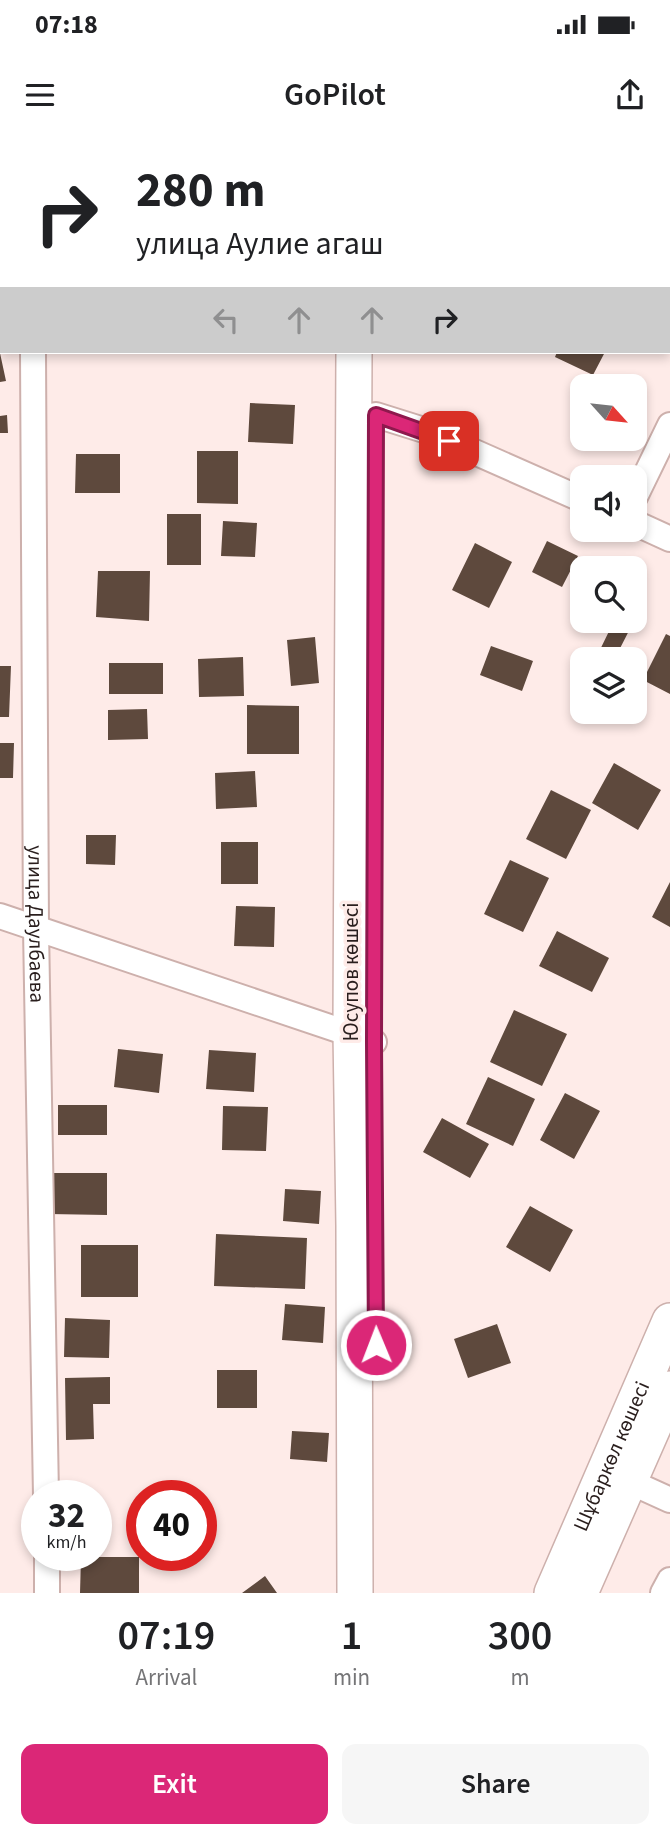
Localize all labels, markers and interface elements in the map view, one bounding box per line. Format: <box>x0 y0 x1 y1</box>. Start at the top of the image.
text: 07:18 <box>35 6 98 43</box>
text: GoPilot <box>284 72 386 118</box>
icon: menu <box>21 76 59 114</box>
icon: share <box>611 76 649 114</box>
text: 280 m <box>136 156 265 226</box>
icon: right <box>21 168 112 259</box>
text: улица Аулие агаш <box>136 221 384 267</box>
icon: left <box>207 301 245 339</box>
icon: ahead <box>280 301 318 339</box>
icon: ahead <box>353 301 391 339</box>
icon: right <box>426 301 464 339</box>
north arrow <box>570 374 648 452</box>
map controls <box>570 374 647 724</box>
pin <box>419 411 479 471</box>
icon: arrive <box>430 422 468 460</box>
button: sound <box>570 465 647 542</box>
button: search <box>570 556 647 633</box>
button: layers <box>570 647 647 724</box>
street label: улица Даулбаева <box>21 845 52 1003</box>
street label: Юсупов көшесі <box>336 903 366 1041</box>
position arrow <box>339 1308 413 1382</box>
street label: Шұбаркөл көшесі <box>566 1377 657 1536</box>
speed limit sign: 40 <box>126 1480 217 1571</box>
text: 32 <box>48 1491 85 1541</box>
text: km/h <box>47 1530 86 1555</box>
text: 07:19 <box>118 1606 215 1666</box>
text: 1 <box>341 1606 362 1666</box>
text: 300 <box>488 1606 552 1666</box>
text: Arrival <box>136 1661 197 1694</box>
text: min <box>333 1661 370 1694</box>
text: m <box>511 1661 530 1694</box>
button: Exit <box>21 1744 328 1824</box>
button: Share <box>342 1744 649 1824</box>

